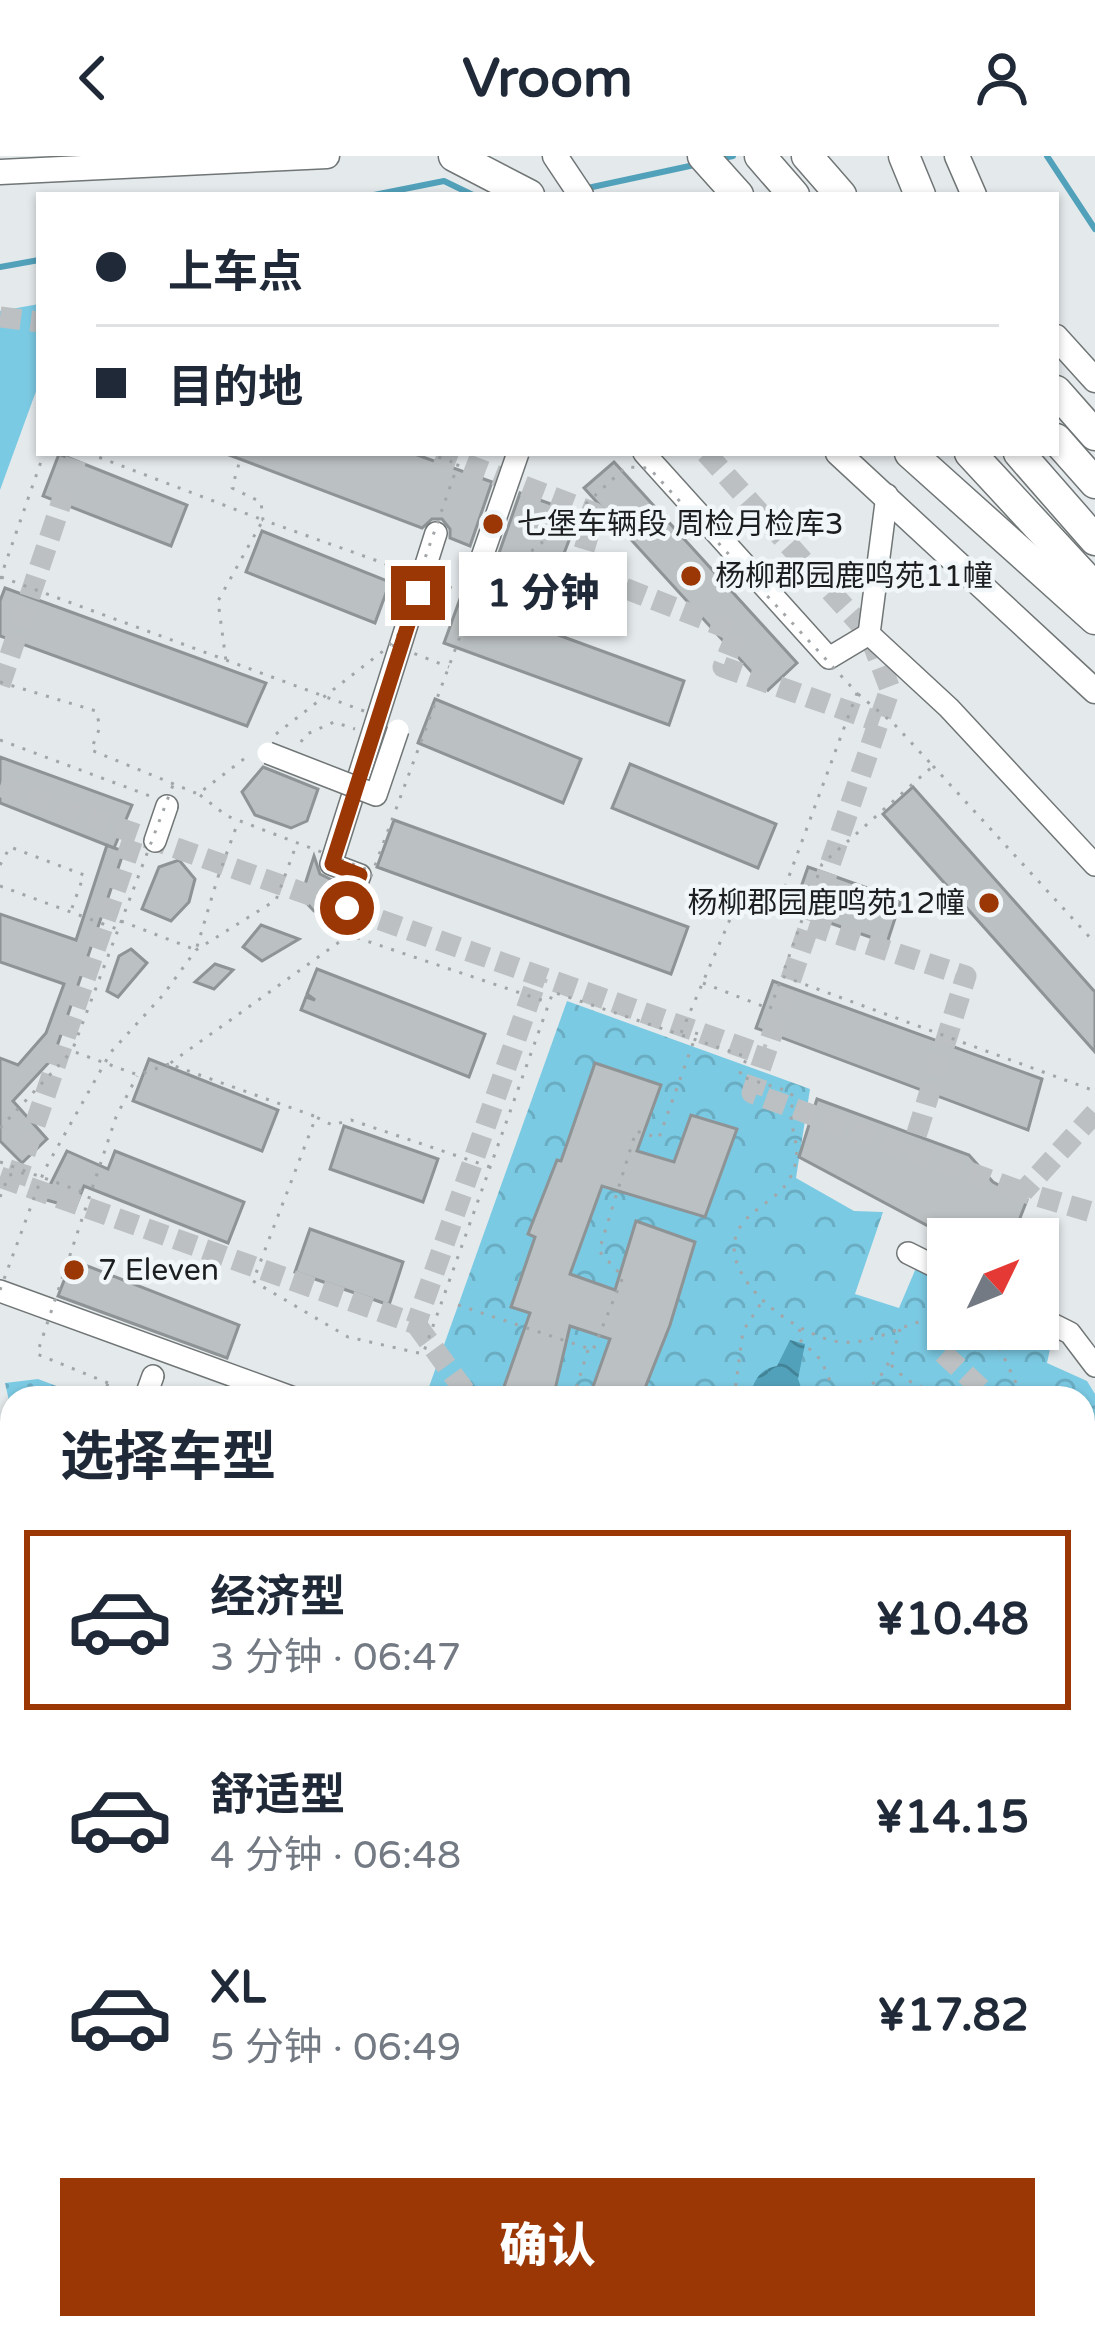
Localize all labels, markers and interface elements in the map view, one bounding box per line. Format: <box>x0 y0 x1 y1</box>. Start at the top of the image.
icon: back <box>60 45 126 111</box>
icon: person <box>969 45 1035 111</box>
text: Vroom <box>462 46 633 111</box>
text: 上车点 <box>168 246 303 300</box>
text: 目的地 <box>168 361 303 415</box>
place label: 七堡车辆段 周检月检库3 <box>517 506 844 543</box>
marker: 七堡车辆段 周检月检库3 <box>480 511 506 537</box>
callout: 1 分钟 <box>460 551 628 635</box>
place label: 杨柳郡园鹿鸣苑11幢 <box>715 558 993 595</box>
marker: 杨柳郡园鹿鸣苑11幢 <box>678 563 704 589</box>
route end <box>391 566 445 620</box>
text: 1 分钟 <box>487 570 599 617</box>
route start <box>320 881 374 935</box>
place label: 杨柳郡园鹿鸣苑12幢 <box>687 885 965 922</box>
marker: 杨柳郡园鹿鸣苑12幢 <box>976 890 1002 916</box>
north arrow <box>927 1218 1059 1350</box>
map controls <box>927 1218 1059 1350</box>
place label: 7 Eleven <box>98 1252 219 1289</box>
marker: 7 Eleven <box>61 1257 87 1283</box>
text: 选择车型 <box>60 1425 276 1490</box>
icon: car <box>66 1566 174 1674</box>
text: 经济型 <box>210 1571 345 1625</box>
text: ¥10.48 <box>876 1593 1029 1647</box>
text: 3 分钟 · 06:47 <box>210 1634 461 1681</box>
icon: car <box>66 1764 174 1872</box>
text: 舒适型 <box>210 1769 345 1823</box>
text: ¥14.15 <box>875 1791 1029 1845</box>
text: 4 分钟 · 06:48 <box>210 1832 461 1879</box>
text: XL <box>210 1961 266 2015</box>
icon: car <box>66 1962 174 2070</box>
text: ¥17.82 <box>877 1989 1029 2043</box>
text: 5 分钟 · 06:49 <box>210 2024 461 2071</box>
button: 确认 <box>60 2178 1035 2316</box>

